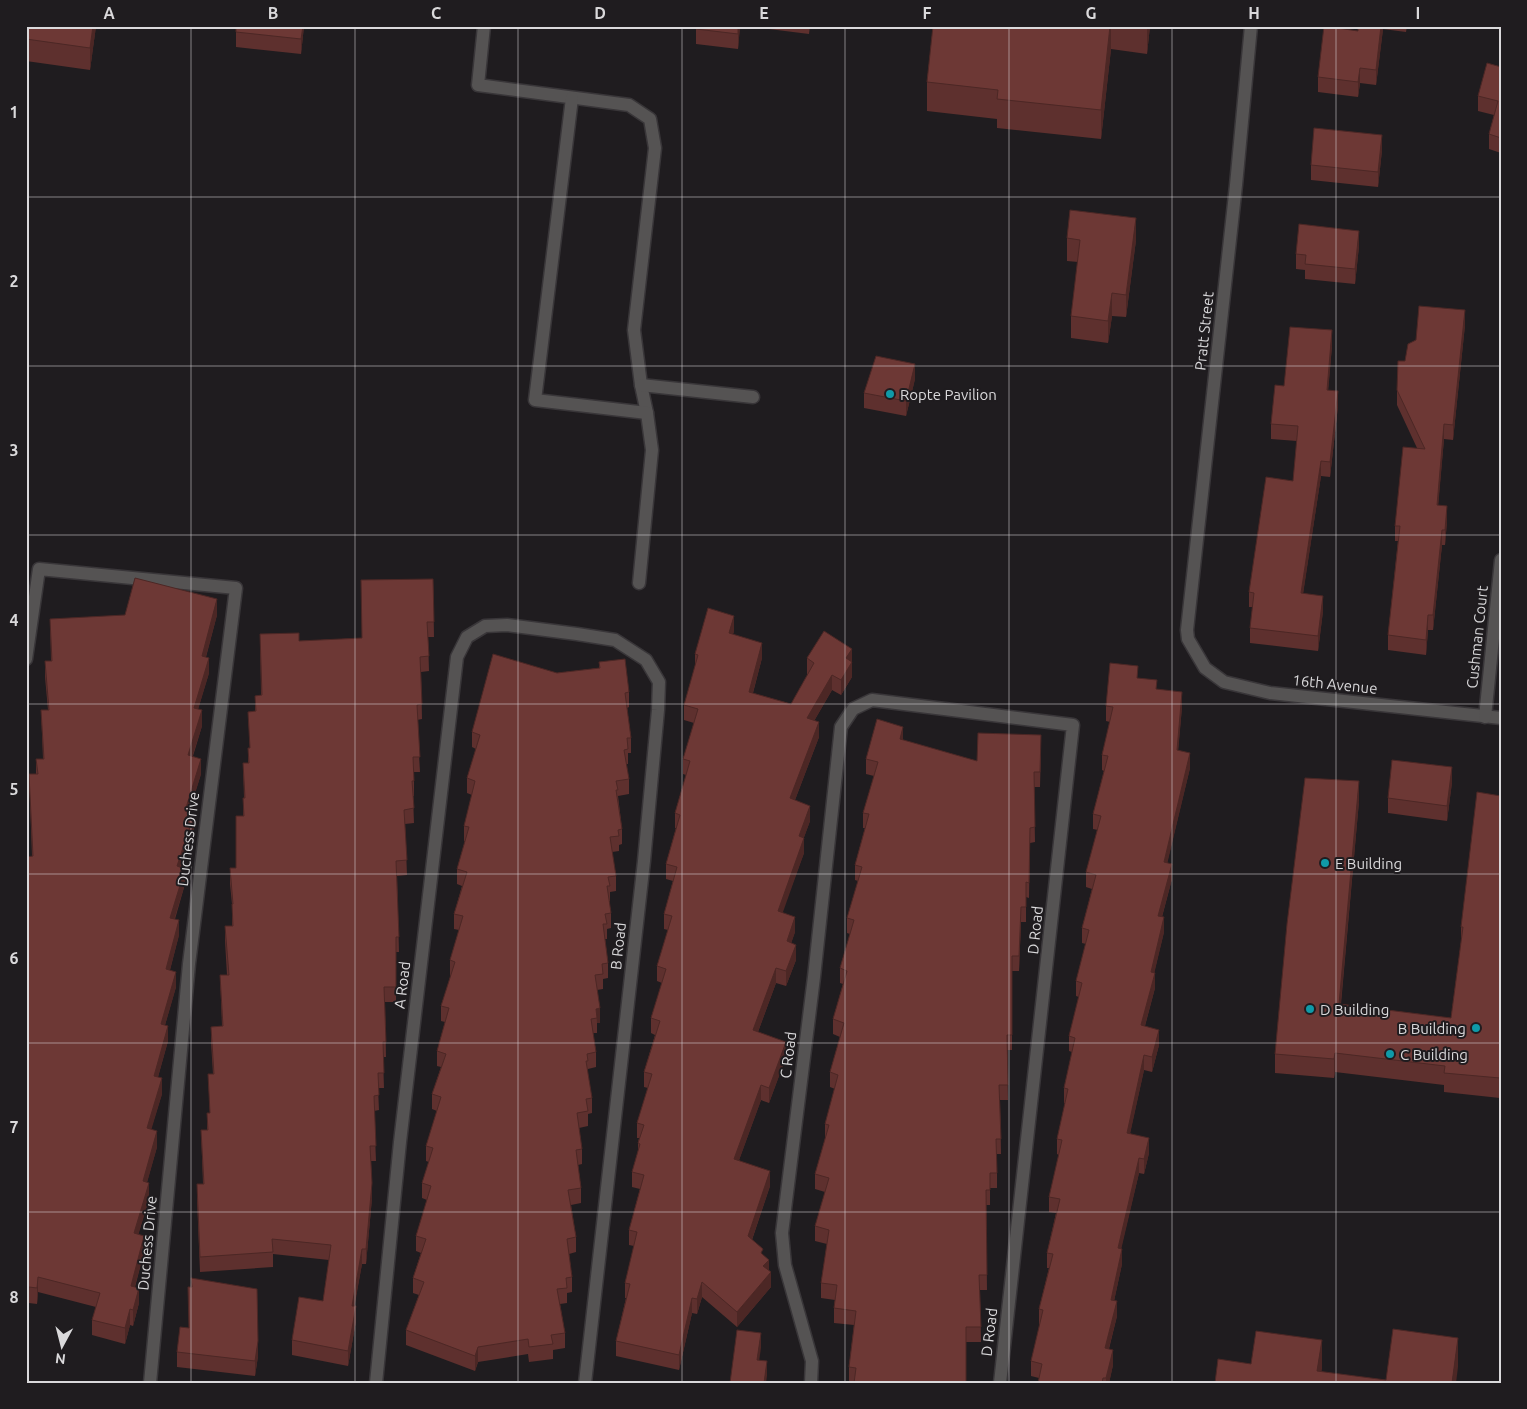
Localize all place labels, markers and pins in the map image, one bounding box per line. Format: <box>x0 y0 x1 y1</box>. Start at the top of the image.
place label: Ropte Pavilion <box>900 386 997 403</box>
marker: Ropte Pavilion <box>884 388 896 400</box>
place label: E Building <box>1335 855 1402 872</box>
marker: E Building <box>1319 857 1331 869</box>
place label: D Building <box>1320 1001 1389 1018</box>
marker: D Building <box>1304 1003 1316 1015</box>
place label: B Building <box>1398 1020 1466 1037</box>
marker: B Building <box>1470 1022 1482 1034</box>
place label: C Building <box>1400 1046 1468 1063</box>
marker: C Building <box>1384 1048 1396 1060</box>

